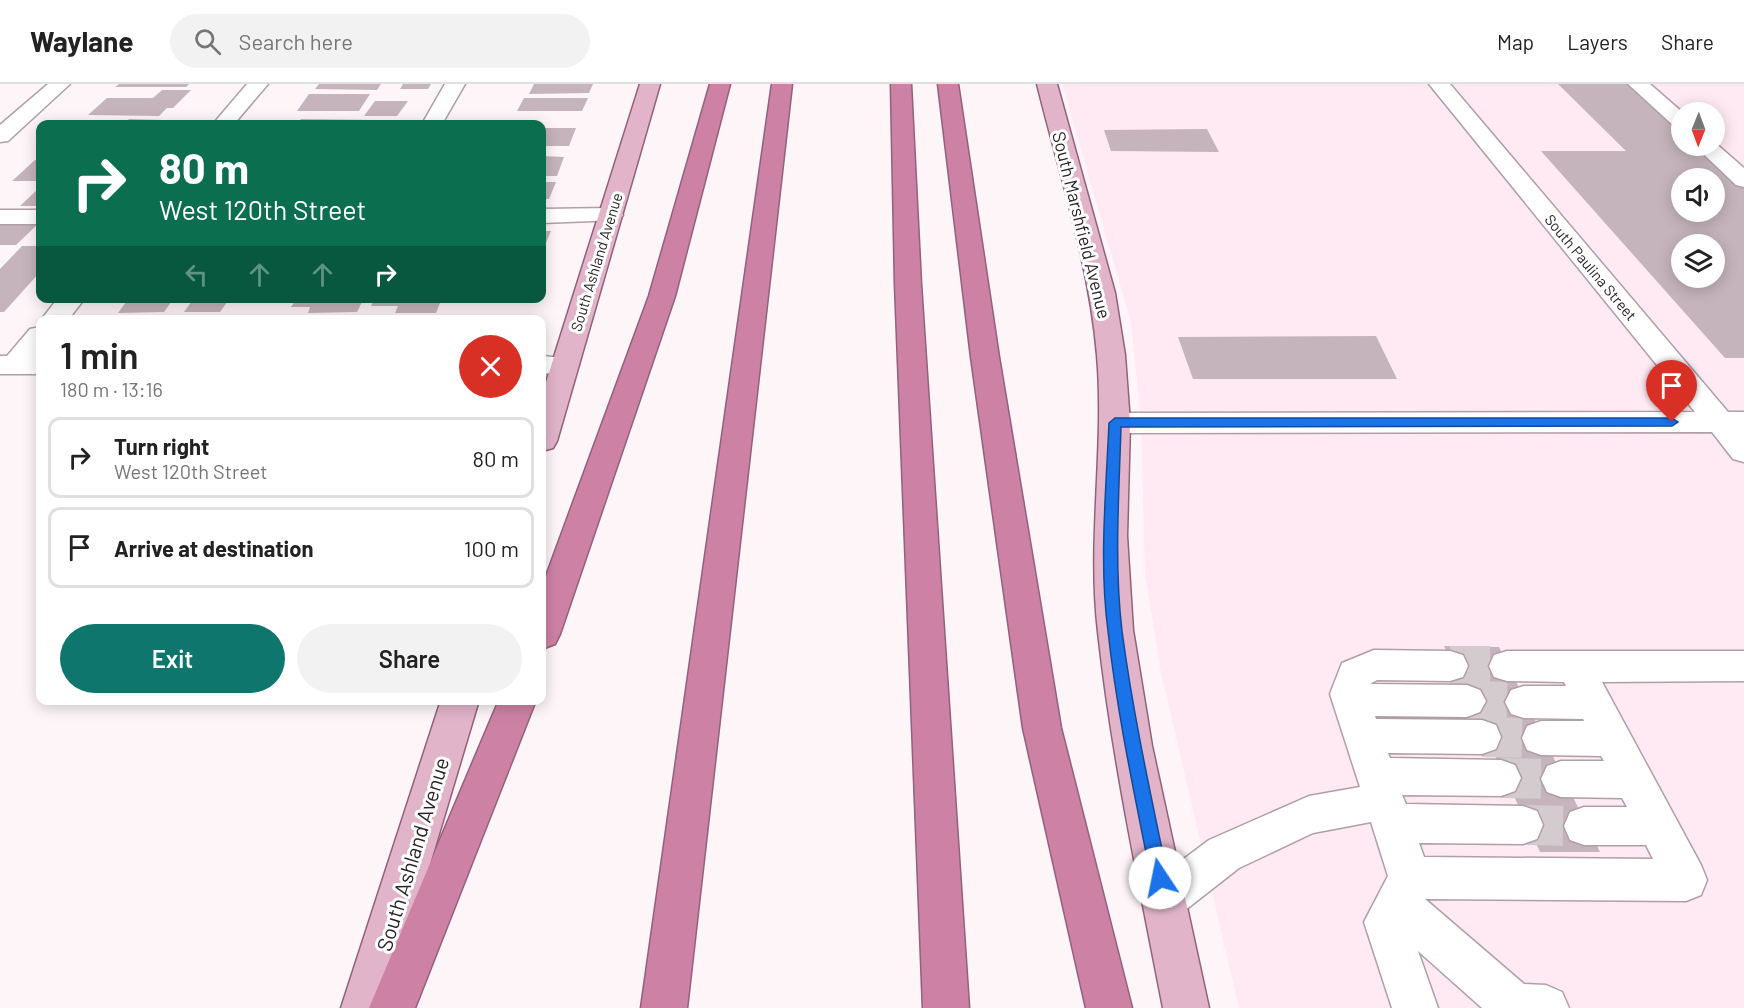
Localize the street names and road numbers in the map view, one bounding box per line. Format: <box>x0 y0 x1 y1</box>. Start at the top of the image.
street label: South Marshfield Avenue <box>1048 129 1116 321</box>
street label: South Ashland Avenue <box>566 191 626 333</box>
street label: South Paulina Street <box>1541 210 1641 324</box>
street label: South Ashland Avenue <box>371 754 453 954</box>

